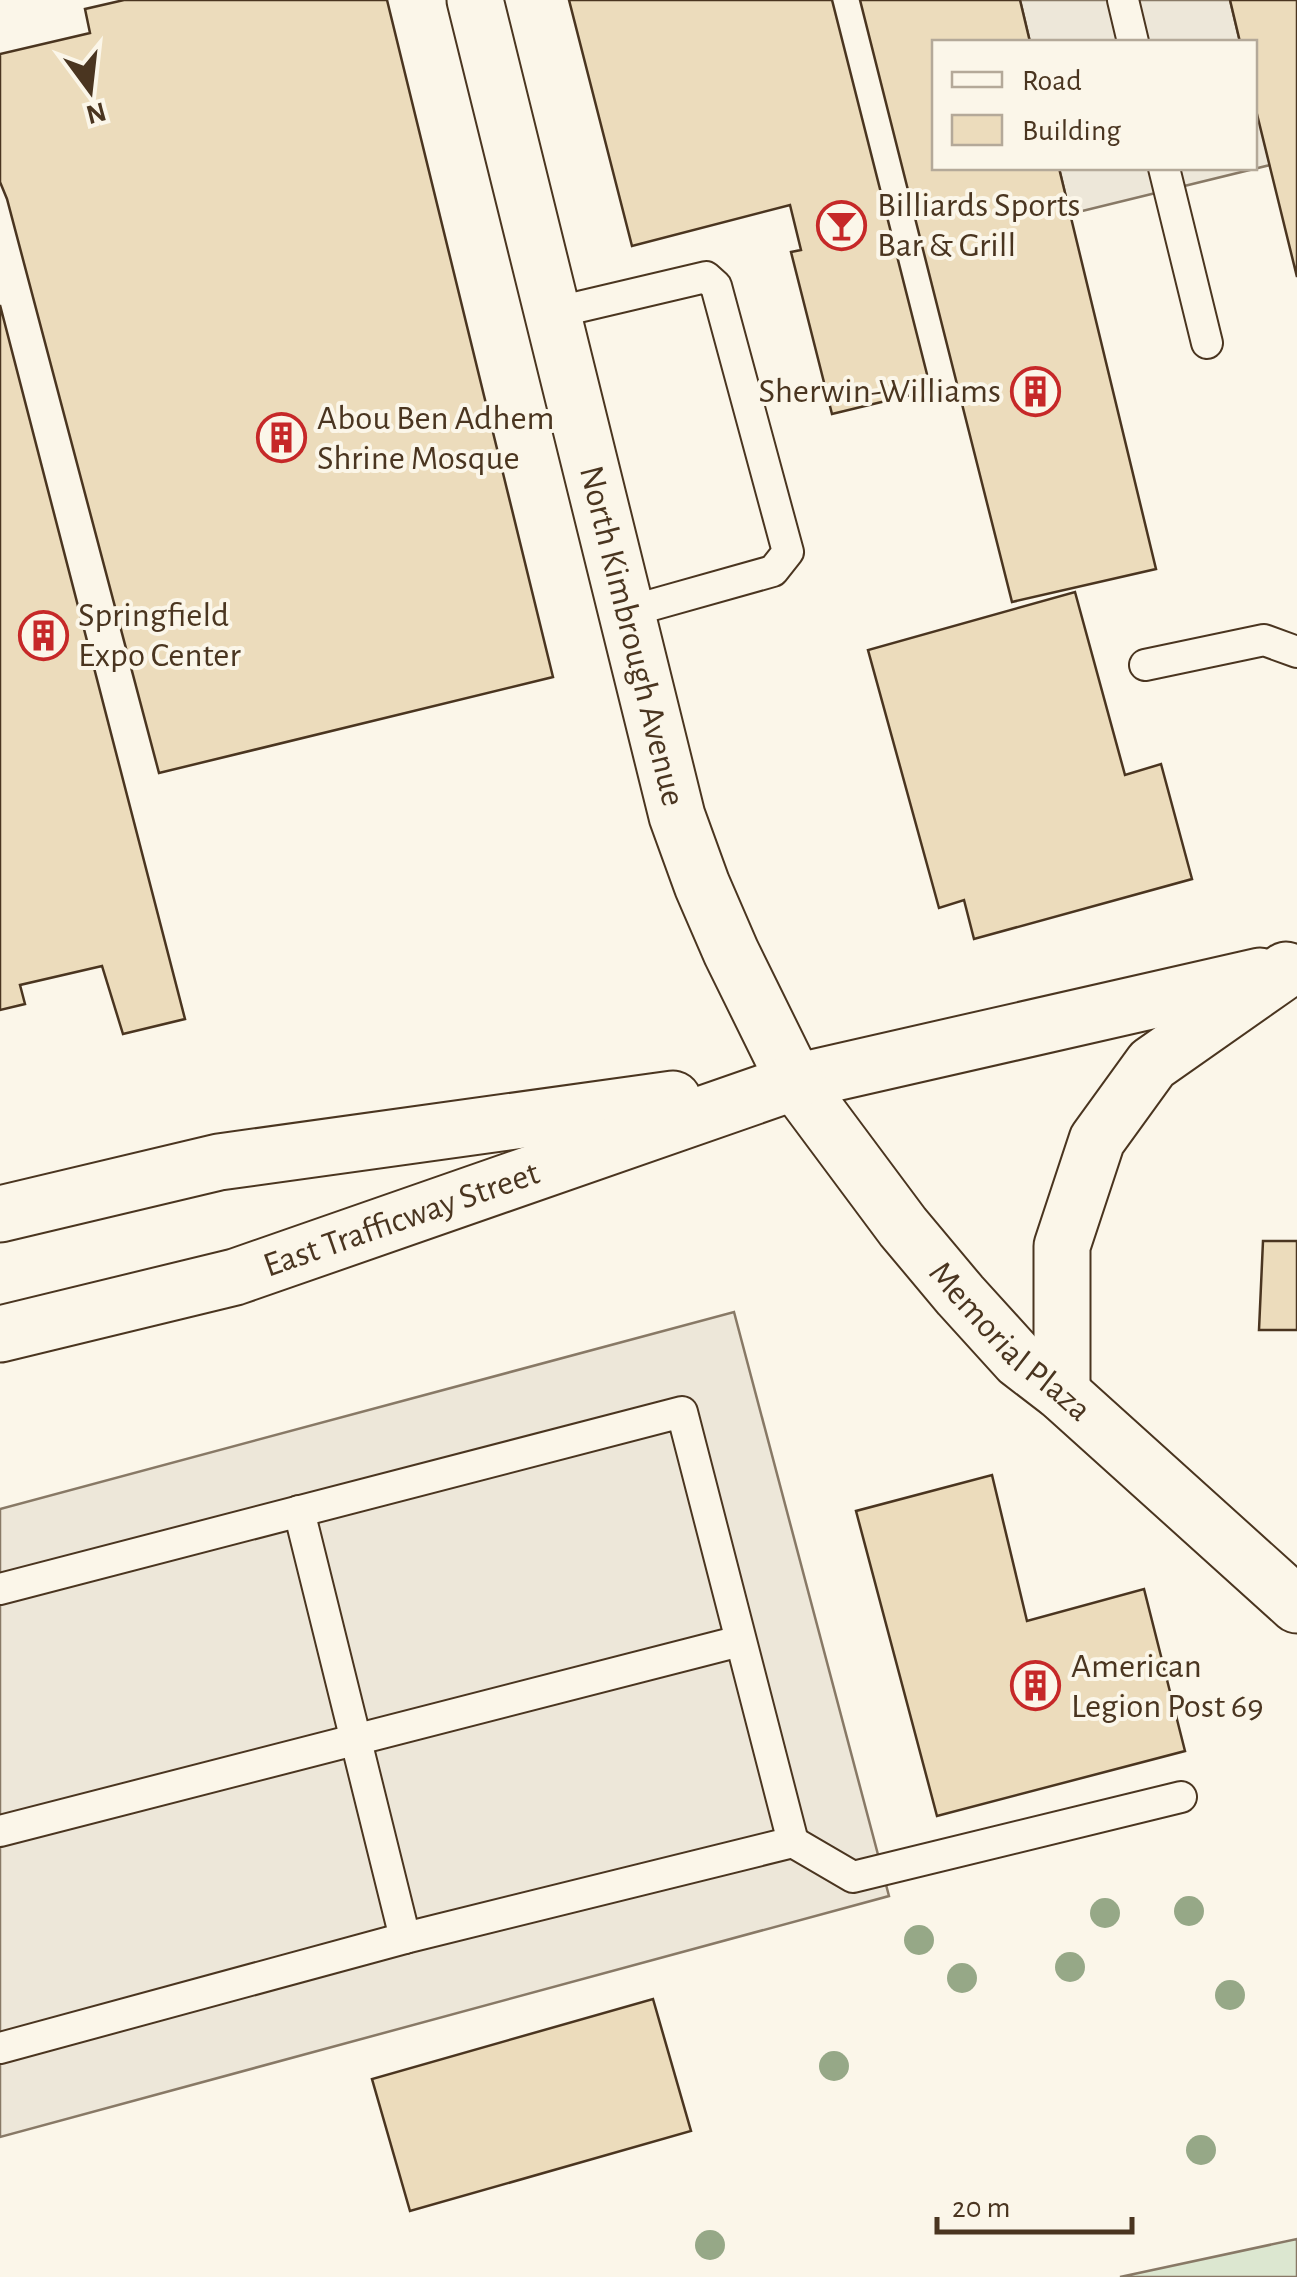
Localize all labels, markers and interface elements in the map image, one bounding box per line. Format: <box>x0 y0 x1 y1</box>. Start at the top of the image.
north arrow <box>40 40 140 140</box>
legend <box>932 40 1257 170</box>
text: Road <box>1022 66 1082 96</box>
text: N <box>83 96 109 128</box>
text: Building <box>1022 116 1121 146</box>
place label: Billiards Sports Bar & Grill <box>877 188 1081 263</box>
bar icon: Billiards Sports Bar & Grill <box>816 199 868 251</box>
building icon: Sherwin-Williams <box>1010 365 1062 417</box>
place label: Sherwin-Williams <box>758 374 1001 409</box>
place label: Abou Ben Adhem Shrine Mosque <box>317 401 555 476</box>
building icon: Abou Ben Adhem Shrine Mosque <box>256 412 308 464</box>
street label: North Kimbrough Avenue <box>573 462 691 810</box>
place label: Springfield Expo Center <box>78 598 241 673</box>
building icon: Springfield Expo Center <box>17 609 69 661</box>
street label: East Trafficway Street <box>259 1155 544 1283</box>
street label: Memorial Plaza <box>923 1255 1098 1428</box>
place label: American Legion Post 69 <box>1071 1649 1264 1724</box>
building icon: American Legion Post 69 <box>1010 1660 1062 1712</box>
scale bar <box>937 2172 1132 2234</box>
text: 20 m <box>952 2193 1010 2223</box>

